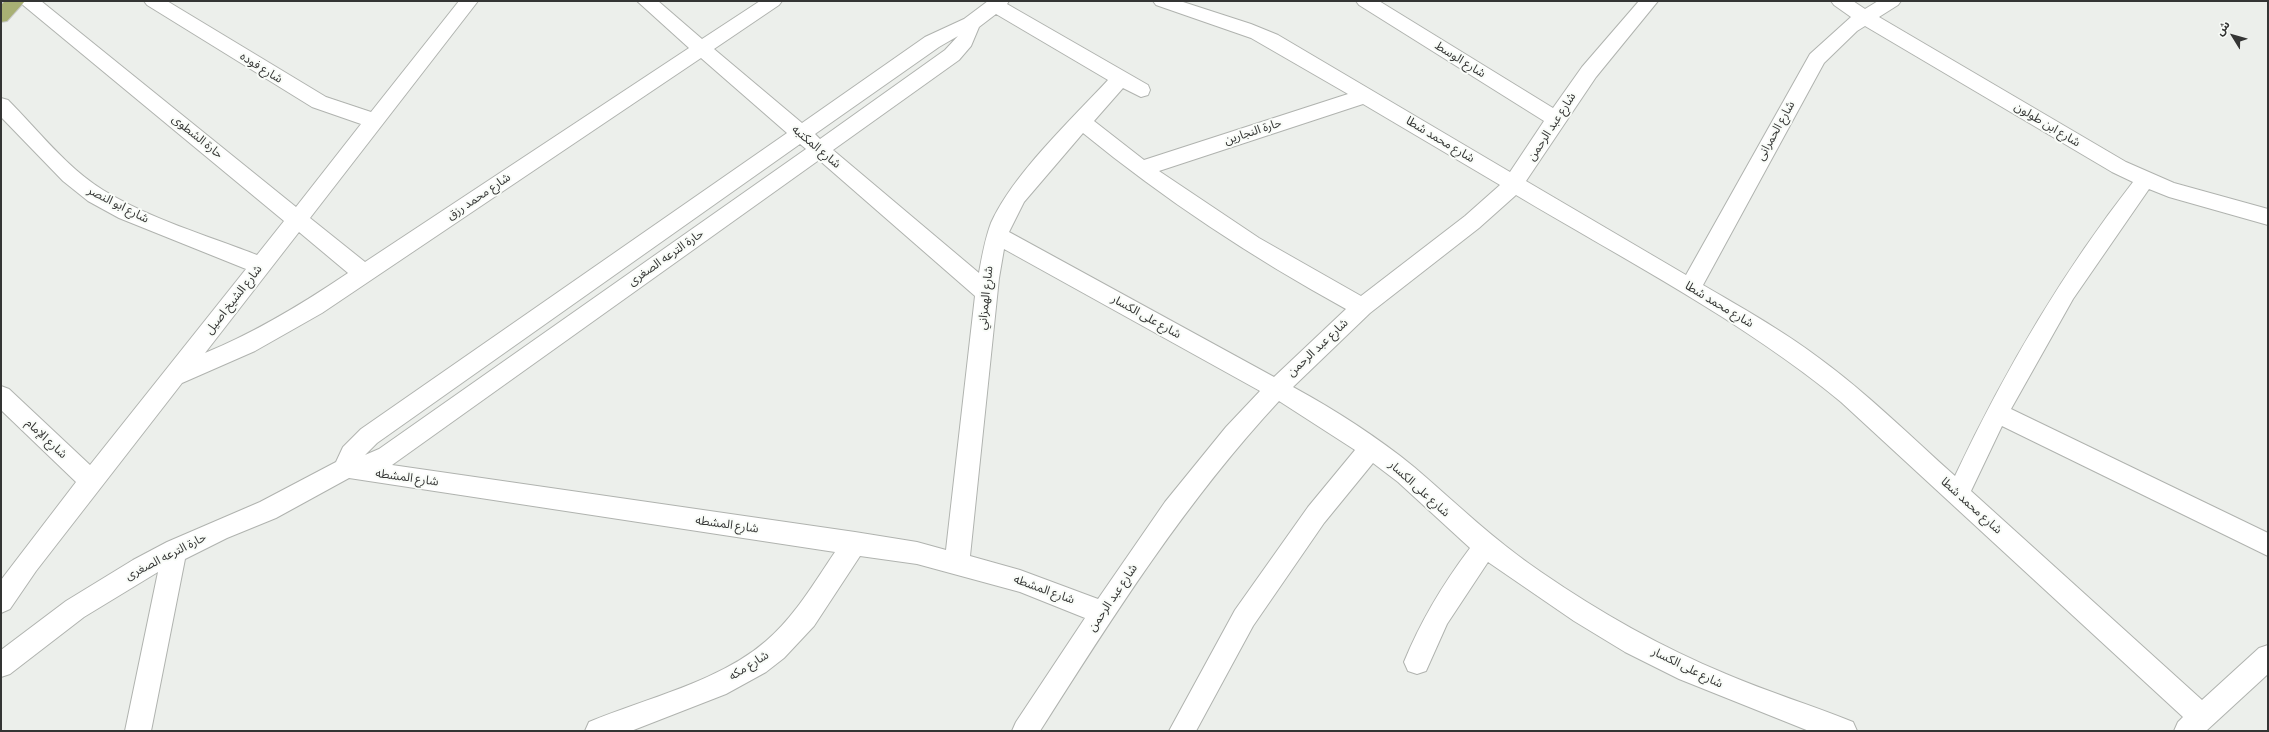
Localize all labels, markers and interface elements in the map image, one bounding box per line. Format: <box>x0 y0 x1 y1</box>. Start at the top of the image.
north arrow <box>2213 16 2253 56</box>
text: ش <box>2213 19 2233 38</box>
street label: شارع الوسط <box>1432 39 1488 81</box>
street label: شارع فوده <box>237 49 285 87</box>
street label: شارع عبد الرحمن <box>1525 90 1579 164</box>
street label: شارع الحمرانى <box>1754 99 1798 163</box>
street label: شارع ابن طولون <box>2011 100 2083 150</box>
street label: حارة الشطوى <box>169 112 225 162</box>
street label: شارع محمد شطا <box>1403 114 1477 166</box>
street label: حارة النجارين <box>1222 116 1284 148</box>
street label: شارع المكتبه <box>789 122 843 172</box>
street label: شارع محمد رزق <box>444 170 514 224</box>
street label: شارع ابو النصر <box>85 183 151 227</box>
street label: حارة الترعه الصغرى <box>625 227 707 289</box>
street label: شارع الشيخ اصيل <box>202 262 266 338</box>
street label: شارع الهمزاني <box>975 265 997 331</box>
street label: شارع محمد شطا <box>1682 279 1756 331</box>
street label: شارع على الكسار <box>1109 292 1183 342</box>
street label: شارع عبد الرحمن <box>1284 316 1352 380</box>
street label: شارع الإمام <box>22 416 70 462</box>
street label: شارع على الكسار <box>1385 458 1453 520</box>
street label: شارع المشطه <box>375 466 439 490</box>
street label: شارع محمد شطا <box>1937 475 2005 537</box>
street label: شارع المشطه <box>695 513 759 537</box>
street label: حارة الترعه الصغرى <box>123 530 209 584</box>
street label: شارع عبد الرحمن <box>1085 562 1141 634</box>
street label: شارع المشطه <box>1012 572 1076 608</box>
street label: شارع على الكسار <box>1649 645 1725 691</box>
street label: شارع مكه <box>726 648 772 684</box>

